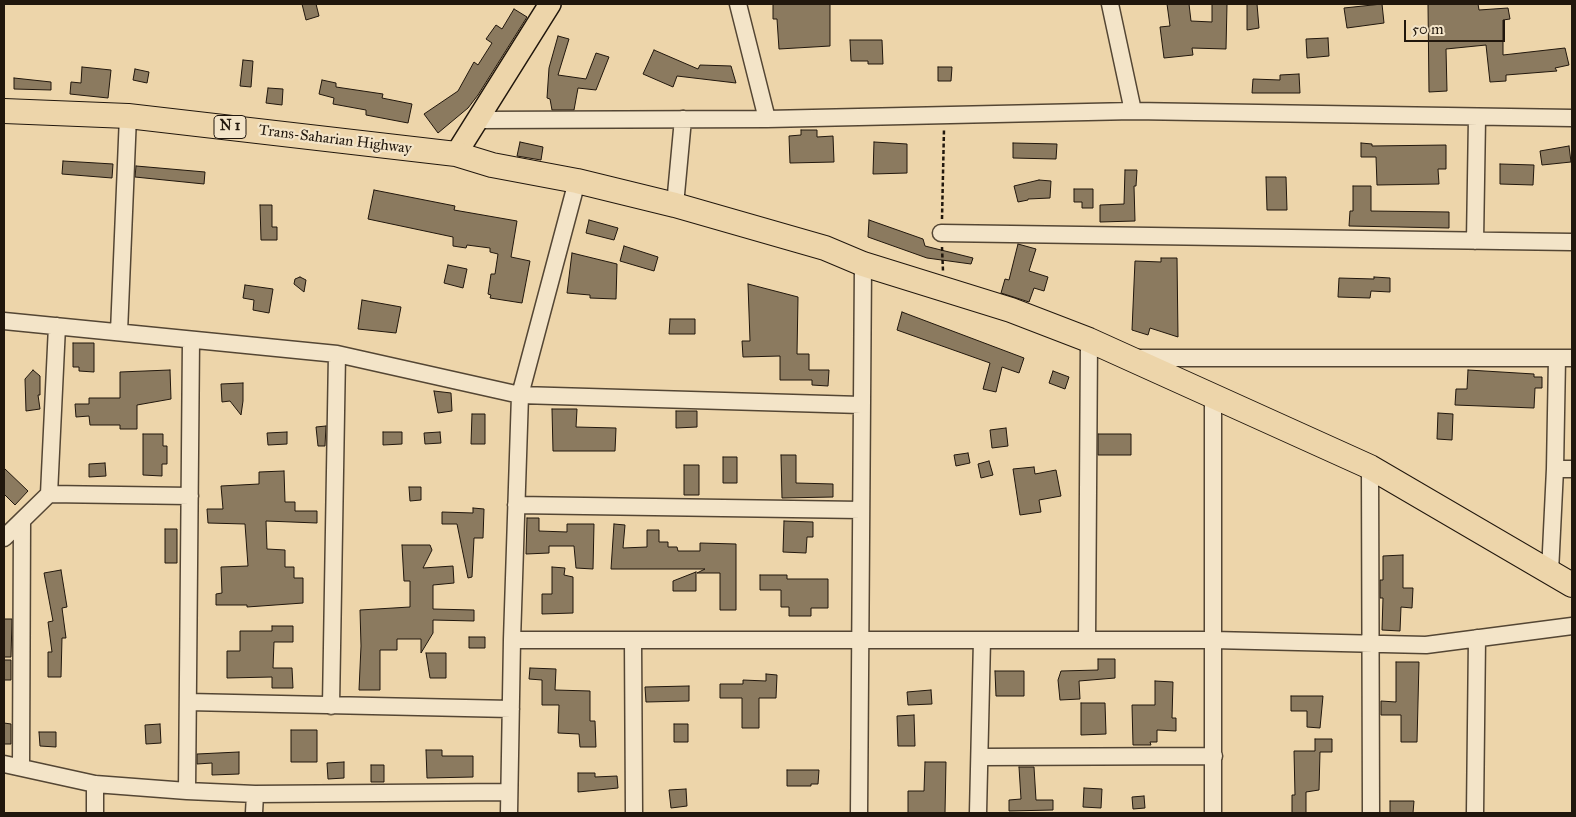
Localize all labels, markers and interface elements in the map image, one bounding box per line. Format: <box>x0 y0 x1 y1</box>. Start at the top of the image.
scale bar <box>1406 10 1507 42</box>
text: 50 m <box>1412 20 1444 38</box>
road number: N 1 <box>214 115 246 138</box>
street label: Trans-Saharian Highway <box>258 122 412 158</box>

